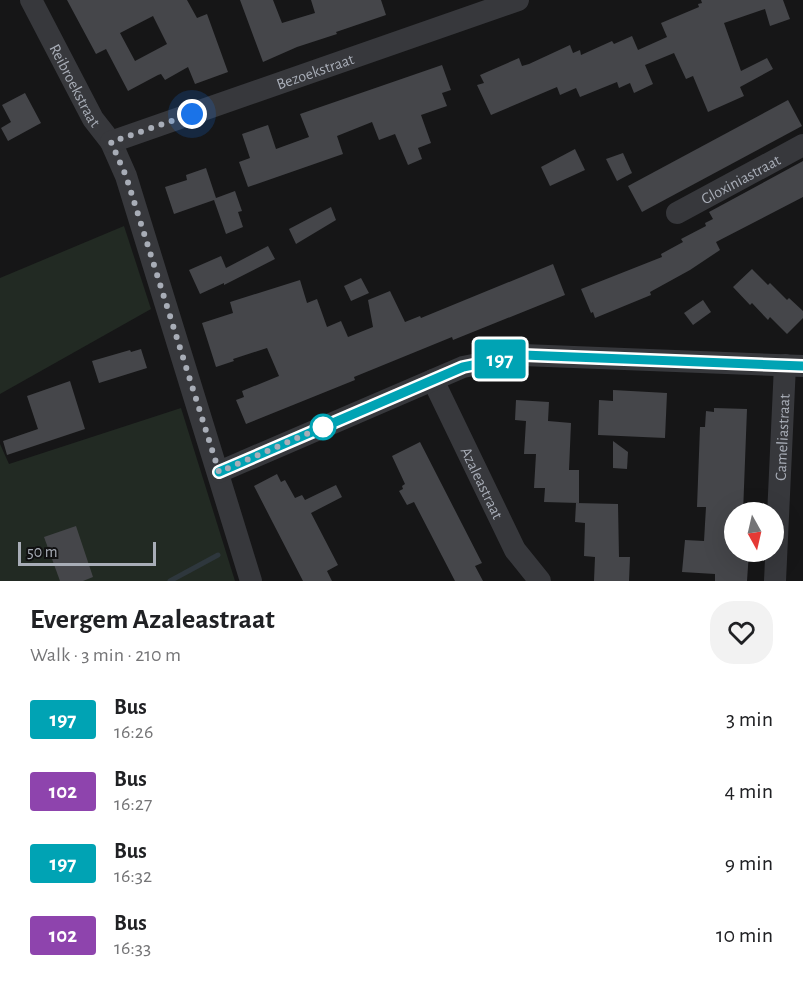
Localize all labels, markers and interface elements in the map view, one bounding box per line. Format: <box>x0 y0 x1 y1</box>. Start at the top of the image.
street label: Reibroekstraat <box>46 41 103 130</box>
street label: Bezoekstraat <box>275 51 356 93</box>
your location <box>177 99 207 129</box>
street label: Gloxiniastraat <box>699 152 783 207</box>
line badge: 197 <box>466 340 534 378</box>
text: 197 <box>487 349 513 370</box>
street label: Cameliastraat <box>773 393 793 481</box>
unlabelled marker <box>310 414 336 440</box>
street label: Azaleastraat <box>457 445 506 522</box>
north arrow <box>724 502 784 562</box>
map controls <box>724 502 784 562</box>
scale bar <box>18 539 156 566</box>
text: 50 m <box>27 544 58 560</box>
button: heart <box>710 601 773 664</box>
text: Evergem Azaleastraat <box>30 606 275 634</box>
text: Walk · 3 min · 210 m <box>30 645 181 665</box>
text: Bus <box>114 696 147 718</box>
text: 3 min <box>726 708 773 730</box>
text: 197 <box>50 709 76 730</box>
text: 16:26 <box>114 722 153 742</box>
text: Bus <box>114 768 147 790</box>
text: 4 min <box>725 780 773 802</box>
text: 102 <box>49 781 77 802</box>
text: 16:27 <box>114 794 152 814</box>
text: Bus <box>114 840 147 862</box>
text: 9 min <box>725 852 773 874</box>
text: 197 <box>50 853 76 874</box>
text: 16:32 <box>114 866 152 886</box>
text: Bus <box>114 912 147 934</box>
text: 10 min <box>716 924 773 946</box>
text: 102 <box>49 925 77 946</box>
text: 16:33 <box>114 938 151 958</box>

